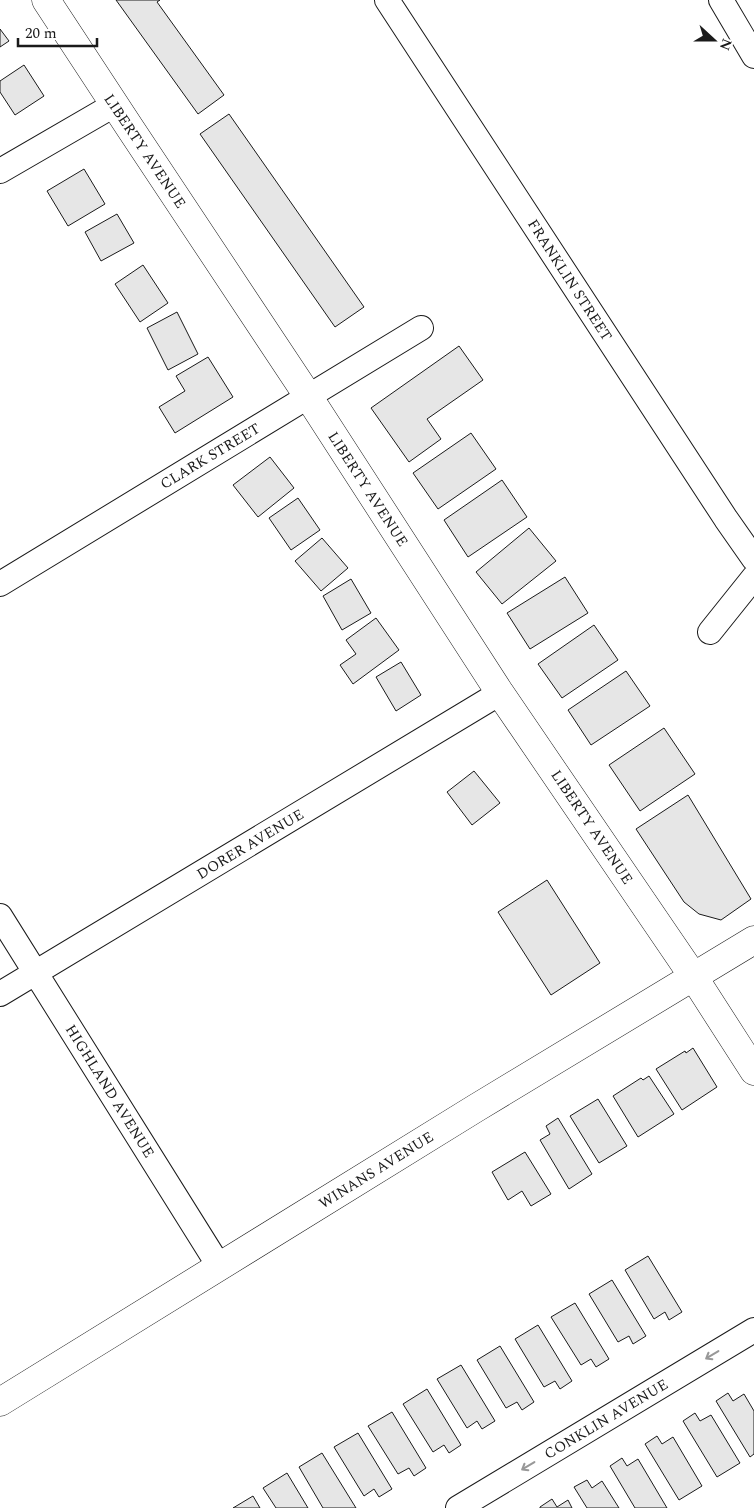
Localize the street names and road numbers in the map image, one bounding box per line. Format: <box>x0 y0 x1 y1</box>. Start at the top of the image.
street label: LIBERTY AVENUE <box>98 89 192 213</box>
street label: FRANKLIN STREET <box>521 215 618 346</box>
street label: CLARK STREET <box>156 417 265 495</box>
street label: LIBERTY AVENUE <box>322 427 414 552</box>
street label: LIBERTY AVENUE <box>545 765 639 889</box>
street label: DORER AVENUE <box>192 803 308 886</box>
street label: HIGHLAND AVENUE <box>59 1020 160 1163</box>
street label: WINANS AVENUE <box>314 1126 438 1215</box>
street label: CONKLIN AVENUE <box>540 1373 673 1466</box>

